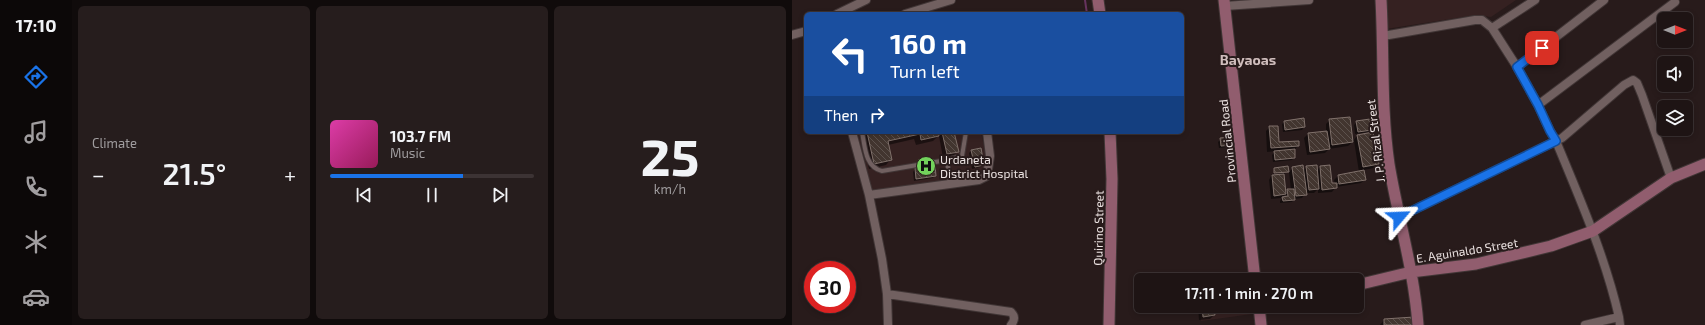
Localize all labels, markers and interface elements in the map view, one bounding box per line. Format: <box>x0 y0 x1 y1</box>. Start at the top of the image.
north arrow <box>1657 12 1693 48</box>
map controls <box>1657 12 1693 136</box>
text: 17:10 <box>15 14 57 36</box>
text: 160 m <box>890 26 967 60</box>
icon: left <box>824 28 876 80</box>
pin <box>1525 31 1559 65</box>
icon: arrive <box>1531 37 1553 59</box>
district label: Bayaoas <box>1220 51 1276 68</box>
button: sound <box>1657 56 1693 92</box>
text: Turn left <box>890 60 960 82</box>
icon: directions <box>22 63 50 91</box>
street label: J. P. Rizal Street <box>1363 98 1387 183</box>
street label: Provincial Road <box>1216 99 1238 183</box>
button: layers <box>1657 100 1693 136</box>
icon: right <box>866 104 888 126</box>
text: Then <box>824 106 858 124</box>
icon: music <box>22 118 50 146</box>
text: 25 <box>641 124 699 186</box>
text: 103.7 FM <box>390 127 451 145</box>
text: Climate <box>92 135 137 151</box>
text: Music <box>390 145 425 161</box>
place label: Urdaneta District Hospital <box>940 152 1029 180</box>
text: 21.5° <box>162 155 226 191</box>
hospital icon: Urdaneta District Hospital <box>915 155 937 177</box>
text: − <box>92 161 105 187</box>
text: + <box>284 161 296 187</box>
icon: phone <box>22 173 50 201</box>
text: km/h <box>654 181 686 197</box>
icon: previous <box>353 184 375 206</box>
icon: pause <box>421 184 443 206</box>
icon: next <box>489 184 511 206</box>
street label: Quirino Street <box>1090 190 1107 266</box>
position arrow <box>1378 196 1420 238</box>
icon: climate <box>22 228 50 256</box>
street label: E. Aguinaldo Street <box>1415 235 1519 265</box>
speed limit sign: 30 <box>804 261 856 313</box>
icon: car <box>22 283 50 311</box>
text: 17:11 · 1 min · 270 m <box>1185 284 1313 302</box>

